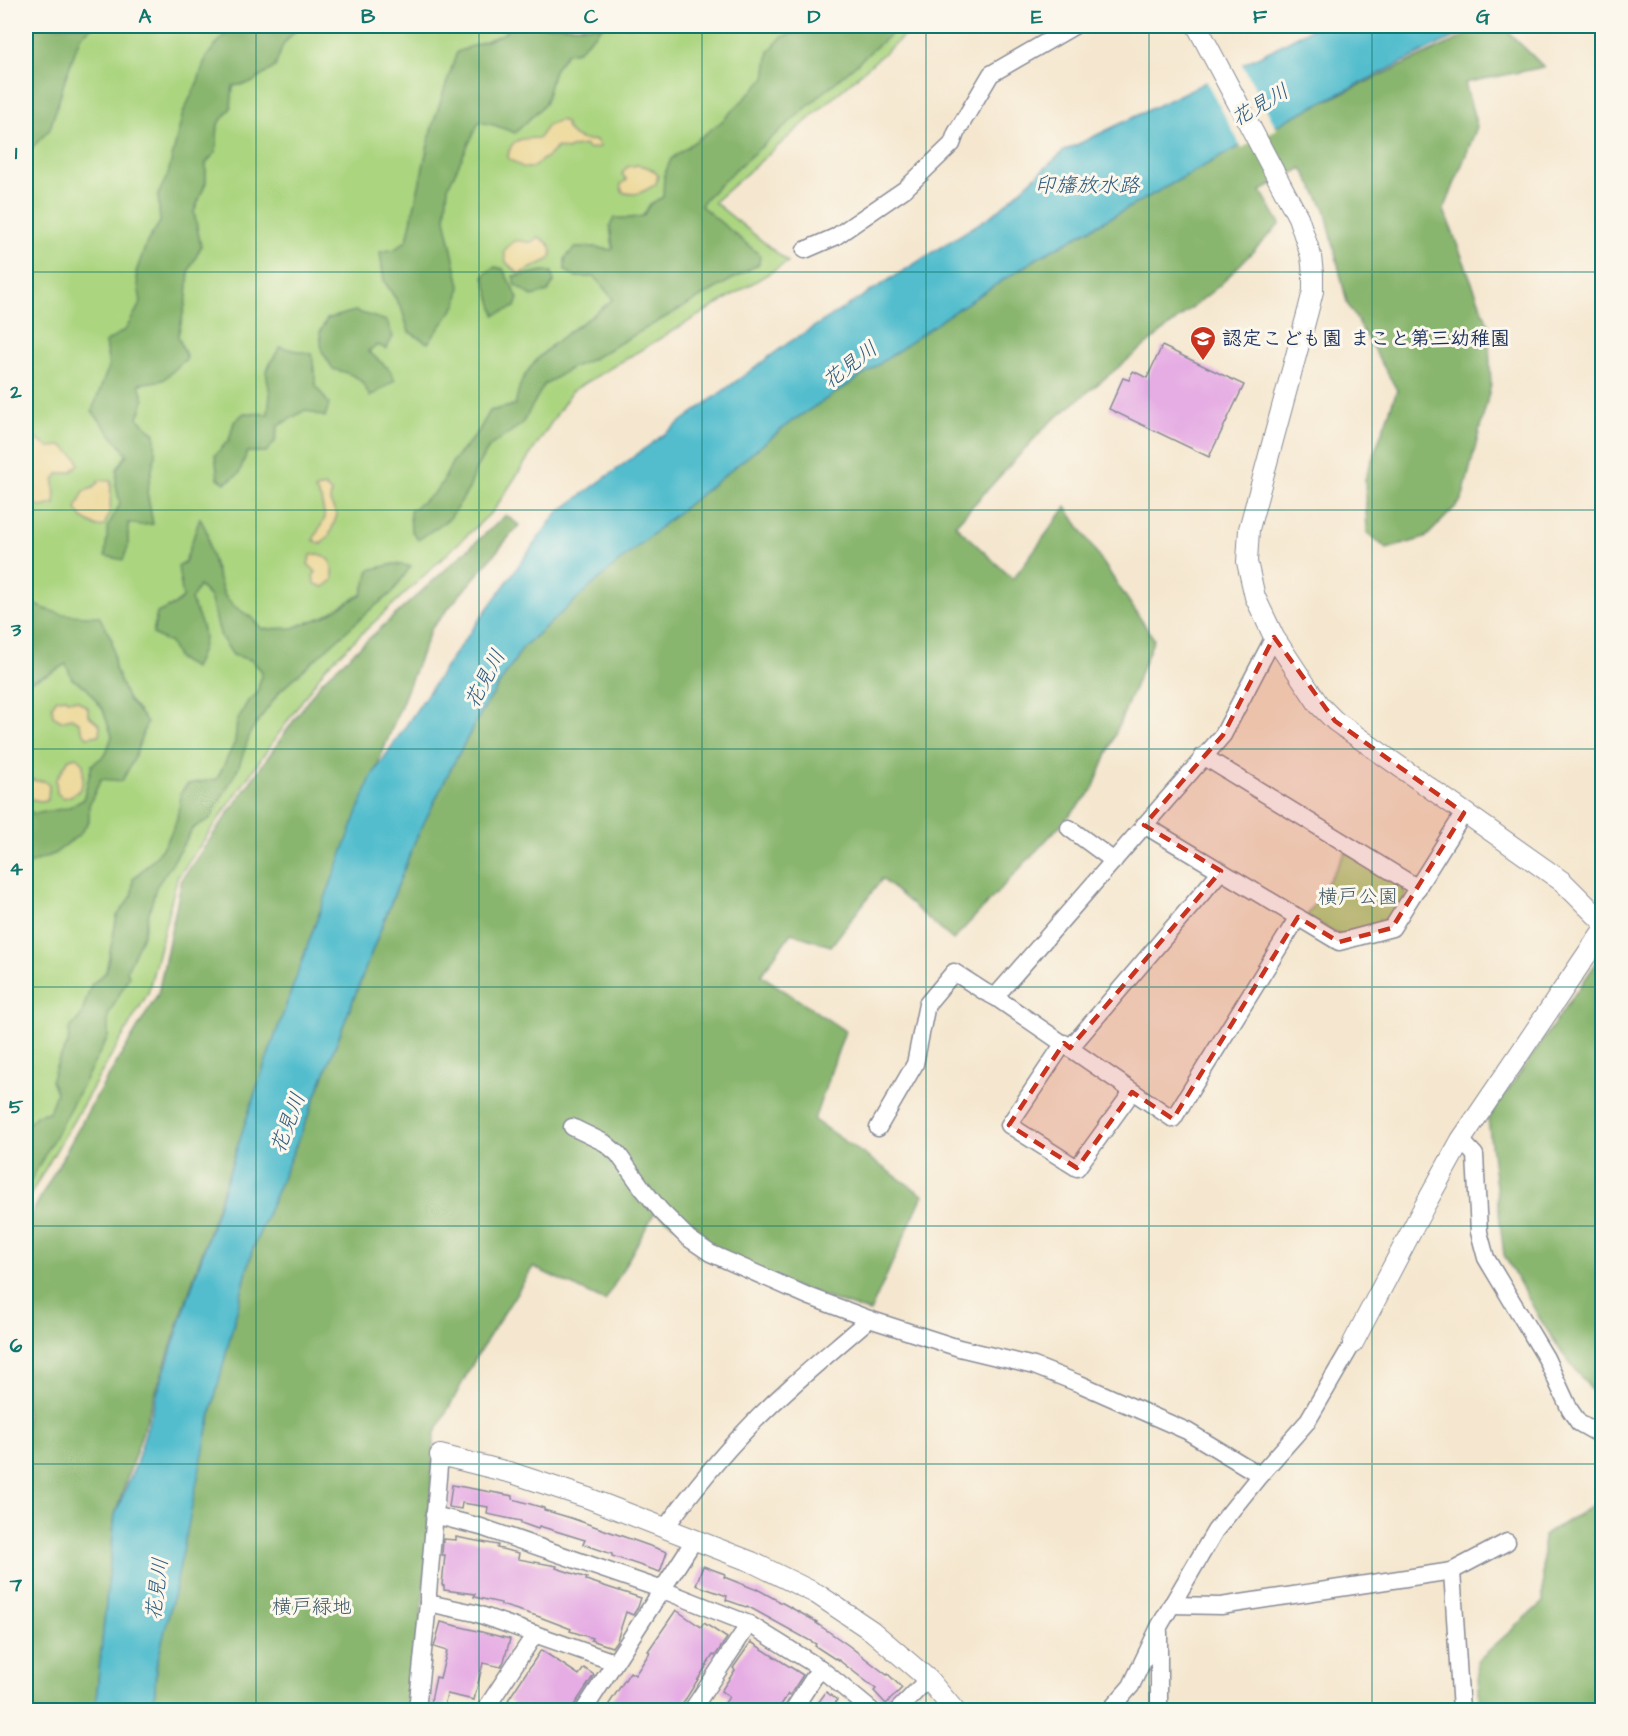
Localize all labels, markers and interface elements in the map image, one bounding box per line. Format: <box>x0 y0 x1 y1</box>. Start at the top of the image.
text: A <box>139 3 152 31</box>
text: B <box>361 3 376 31</box>
text: C <box>584 3 599 31</box>
text: D <box>808 3 821 31</box>
text: E <box>1031 3 1043 31</box>
text: F <box>1253 3 1268 31</box>
text: G <box>1476 3 1490 31</box>
water label: 花見川 <box>1225 77 1295 133</box>
text: 1 <box>15 139 18 167</box>
water label: 印旛放水路 <box>1035 171 1140 200</box>
school or university icon: 認定こども園 まこと第三幼稚園 <box>1188 324 1218 362</box>
place label: 認定こども園 まこと第三幼稚園 <box>1222 325 1510 353</box>
water label: 花見川 <box>816 334 884 396</box>
text: 2 <box>9 378 22 406</box>
text: 3 <box>10 616 22 644</box>
water label: 花見川 <box>457 644 513 714</box>
text: 4 <box>9 855 23 883</box>
park label: 横戸公園 <box>1318 883 1398 911</box>
water label: 花見川 <box>263 1088 313 1158</box>
text: 5 <box>9 1093 24 1121</box>
text: 6 <box>10 1332 23 1360</box>
water label: 花見川 <box>139 1556 175 1622</box>
text: 7 <box>9 1571 23 1599</box>
park label: 横戸緑地 <box>272 1593 352 1621</box>

